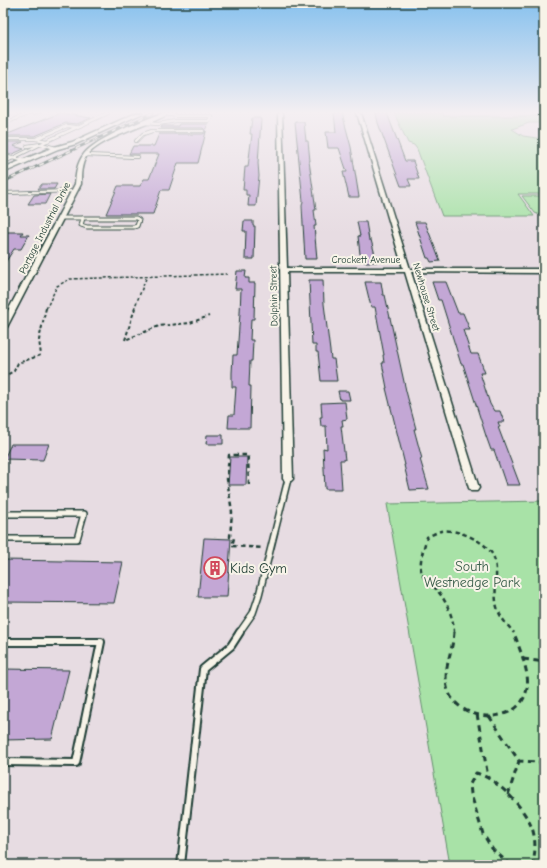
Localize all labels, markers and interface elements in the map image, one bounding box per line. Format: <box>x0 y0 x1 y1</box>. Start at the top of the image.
street label: Portage Industrial Drive <box>17 180 73 276</box>
street label: Crockett Avenue <box>331 254 401 266</box>
street label: Newhouse Street <box>410 261 442 334</box>
street label: Dolphin Street <box>267 264 281 326</box>
building icon: Kids Gym <box>202 555 228 581</box>
park label: South Westnedge Park <box>424 558 520 591</box>
place label: Kids Gym <box>230 560 287 577</box>

